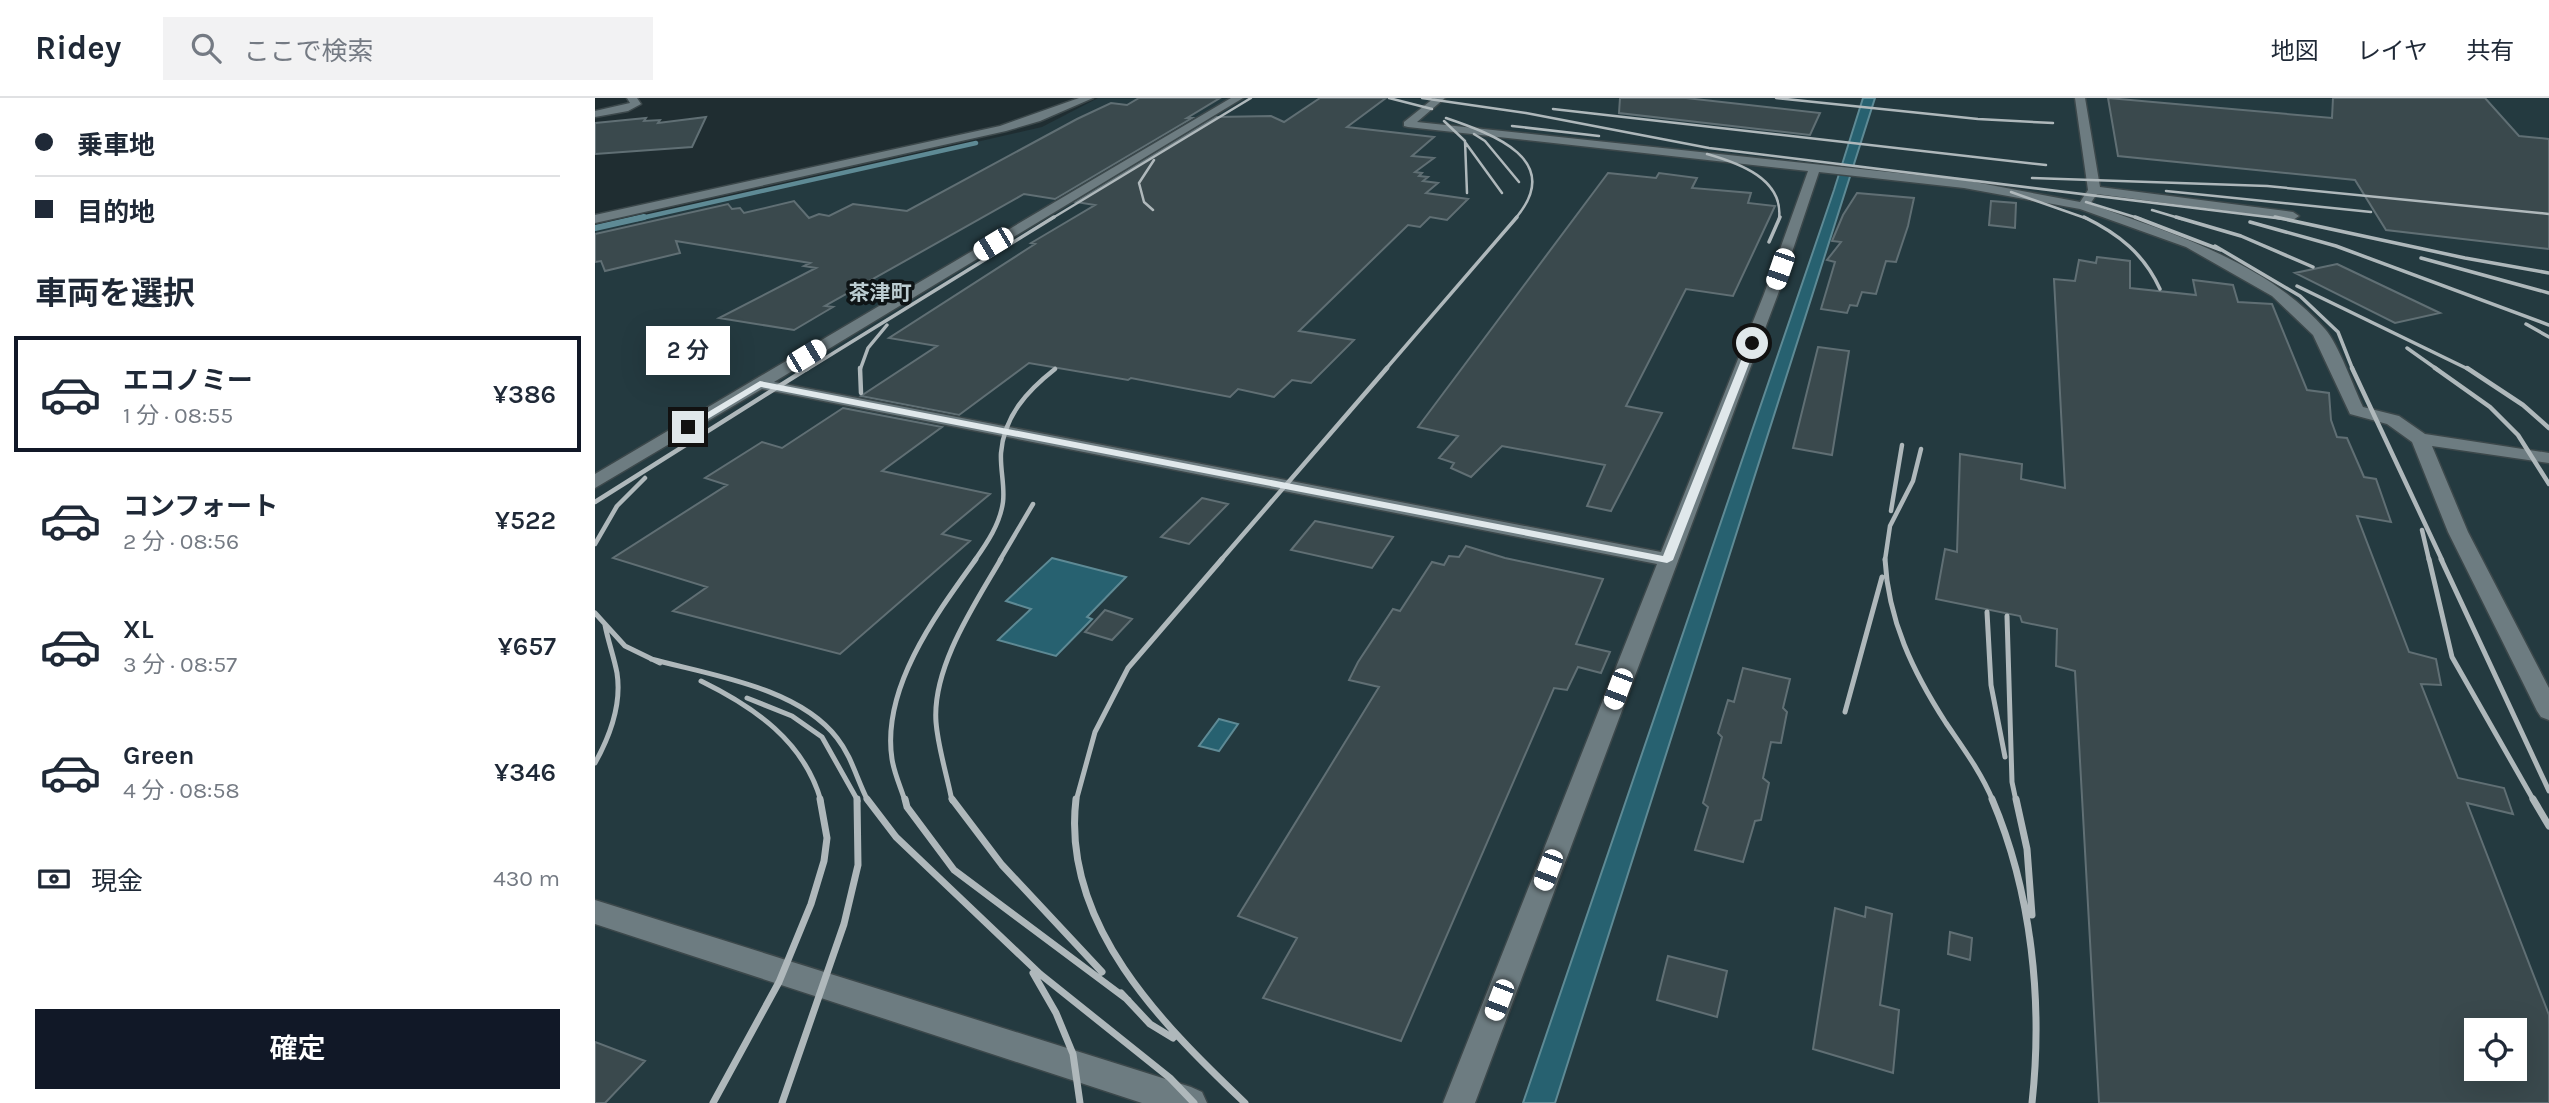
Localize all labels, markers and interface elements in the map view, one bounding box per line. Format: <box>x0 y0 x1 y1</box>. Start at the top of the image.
search box <box>163 17 653 80</box>
text: Ridey <box>35 29 121 67</box>
icon: search <box>187 29 225 67</box>
text: ここで検索 <box>243 36 373 67</box>
text: 地図 <box>2271 37 2319 65</box>
text: レイヤ <box>2357 37 2428 65</box>
text: 共有 <box>2466 37 2514 65</box>
text: 乗車地 <box>77 130 155 161</box>
text: 目的地 <box>77 197 155 228</box>
car <box>970 224 1017 264</box>
car <box>1764 246 1797 292</box>
text: 車両を選択 <box>35 275 195 312</box>
district label: 茶津町 <box>849 281 912 305</box>
callout: 2 分 <box>646 326 730 374</box>
route start <box>1736 327 1768 359</box>
car <box>783 336 830 376</box>
text: 2 分 <box>667 337 709 364</box>
icon: car <box>39 363 102 426</box>
text: エコノミー <box>123 365 253 396</box>
text: ¥386 <box>493 379 556 410</box>
text: 1 分 · 08:55 <box>123 402 233 429</box>
route end <box>672 411 704 443</box>
icon: car <box>39 489 102 552</box>
text: コンフォート <box>123 491 278 522</box>
text: ¥522 <box>495 505 556 536</box>
text: 2 分 · 08:56 <box>123 528 239 555</box>
text: XL <box>123 614 154 645</box>
icon: car <box>39 615 102 678</box>
text: ¥657 <box>498 631 556 662</box>
text: 3 分 · 08:57 <box>123 651 237 678</box>
car <box>1601 666 1636 712</box>
text: Green <box>123 740 195 771</box>
icon: car <box>39 741 102 804</box>
text: ¥346 <box>494 757 556 788</box>
text: 4 分 · 08:58 <box>123 777 240 804</box>
car <box>1531 847 1566 893</box>
icon: cash <box>35 860 73 898</box>
text: 430 m <box>493 865 560 892</box>
text: 現金 <box>91 866 143 897</box>
car <box>1482 977 1517 1023</box>
button: 確定 <box>35 1009 560 1089</box>
map controls <box>2464 1018 2527 1081</box>
button: locate <box>2464 1018 2527 1081</box>

